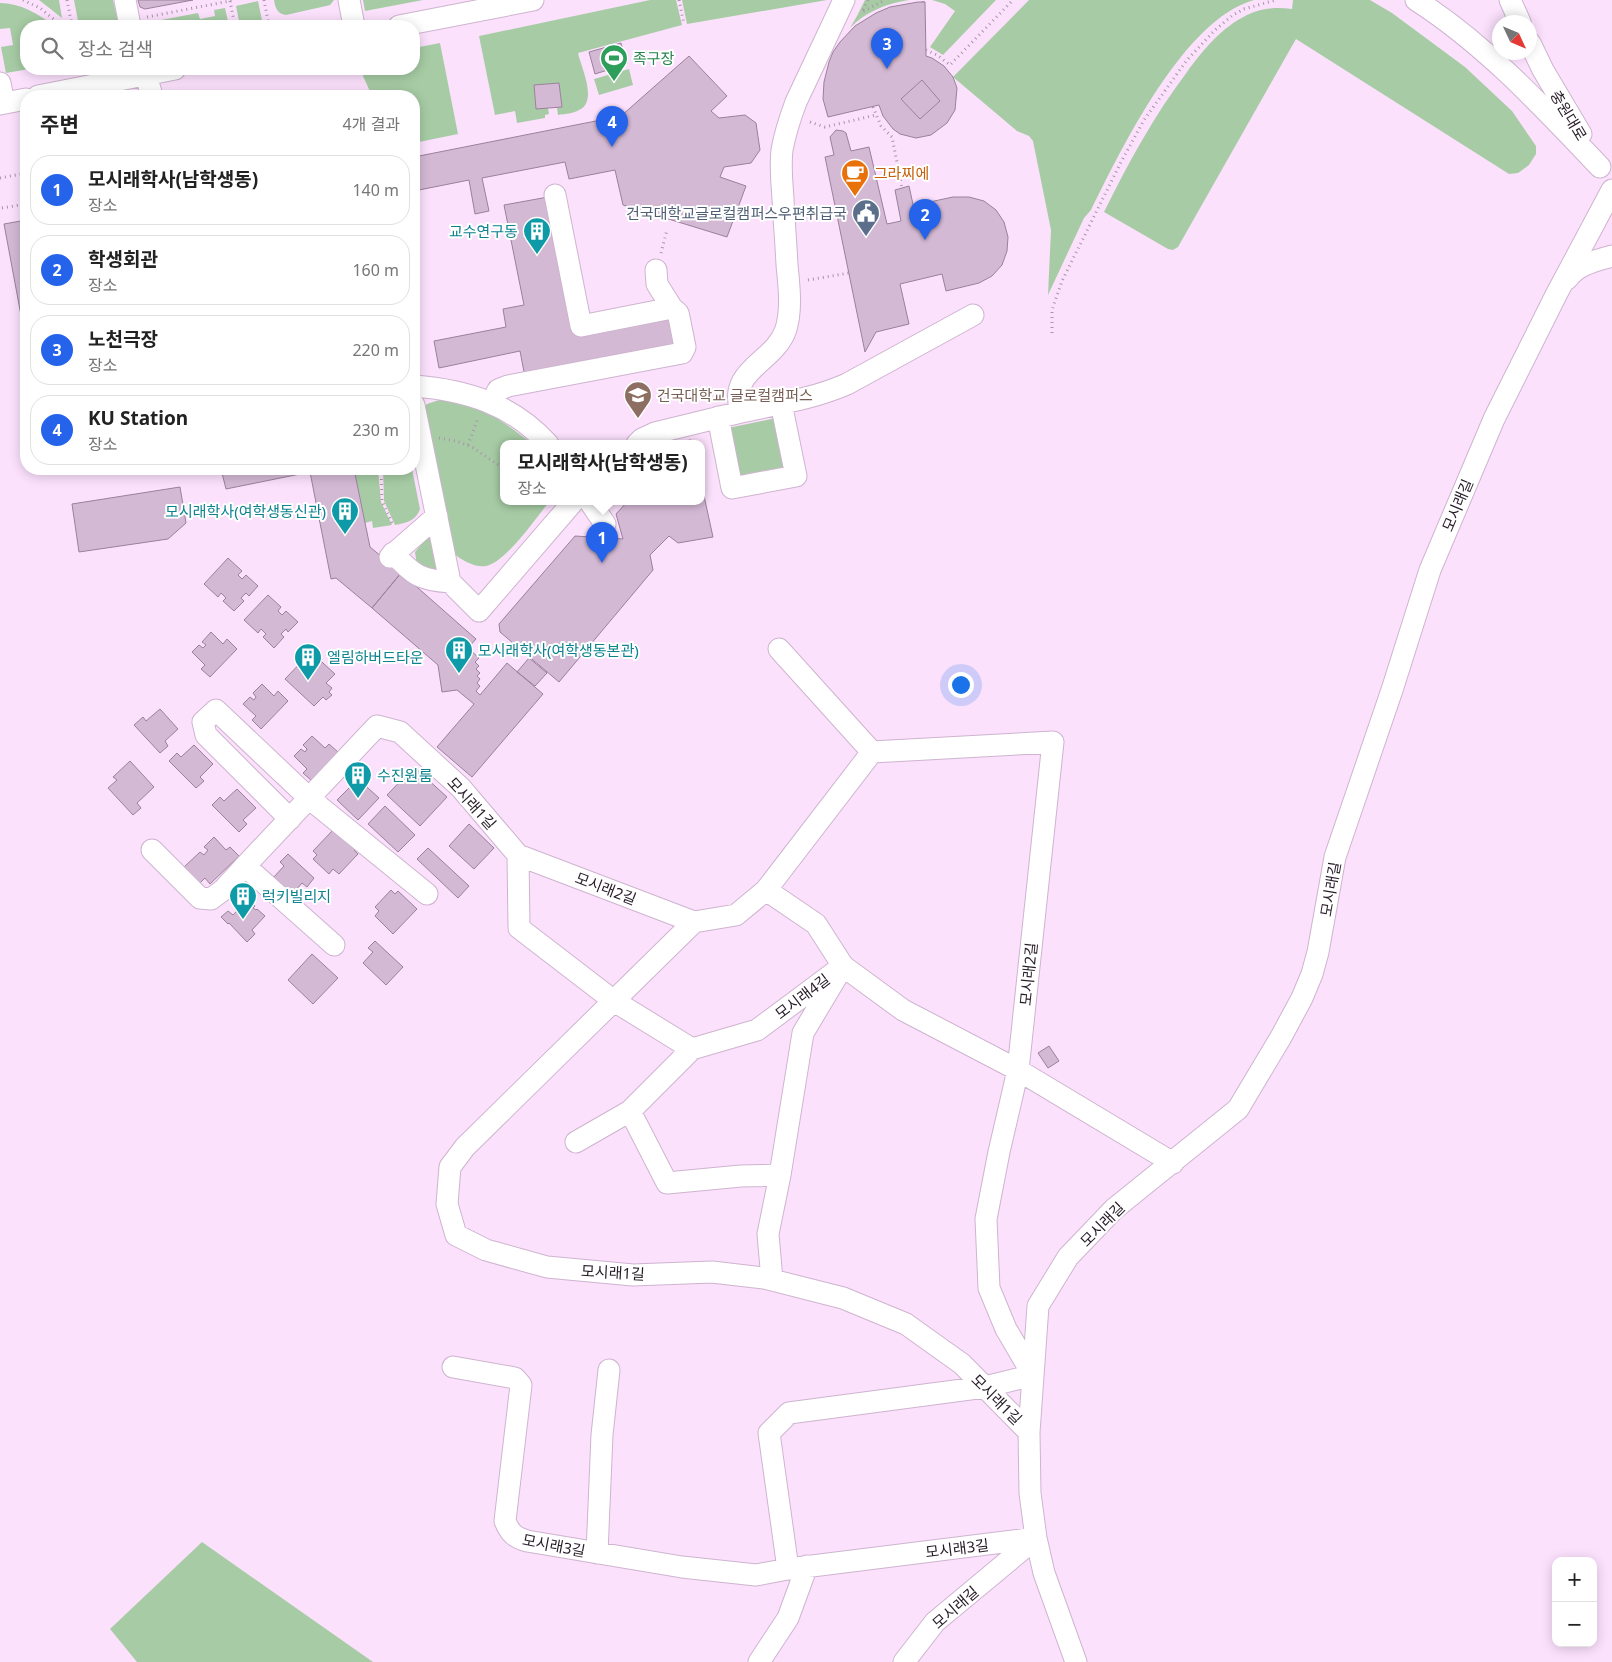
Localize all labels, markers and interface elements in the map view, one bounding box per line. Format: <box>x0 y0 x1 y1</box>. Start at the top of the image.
north arrow <box>1492 15 1537 60</box>
search box <box>20 20 420 75</box>
pin: 3 <box>871 28 903 69</box>
icon: search <box>38 34 66 62</box>
text: 장소 검색 <box>78 36 153 62</box>
sports icon: 족구장 <box>599 43 629 82</box>
place label: 족구장 <box>633 48 675 68</box>
street label: 충원대로 <box>1546 86 1592 144</box>
pin: 4 <box>596 106 628 147</box>
text: 주변 <box>40 110 79 138</box>
text: 4개 결과 <box>343 113 400 135</box>
cafe icon: 그라찌에 <box>840 158 870 197</box>
place label: 그라찌에 <box>874 163 929 183</box>
text: 모시래학사(남학생동) <box>88 166 258 192</box>
text: 1 <box>52 179 62 201</box>
text: 140 m <box>352 179 399 201</box>
text: 장소 <box>88 194 117 216</box>
public building icon: 건국대학교글로컬캠퍼스우편취급국 <box>851 198 881 237</box>
pin: 2 <box>909 199 941 240</box>
place label: 건국대학교글로컬캠퍼스우편취급국 <box>626 203 847 223</box>
building icon: 교수연구동 <box>522 216 552 255</box>
place label: 교수연구동 <box>449 221 518 241</box>
text: 학생회관 <box>88 246 158 272</box>
text: 2 <box>52 259 62 281</box>
text: 160 m <box>352 259 399 281</box>
text: 장소 <box>88 274 117 296</box>
text: 노천극장 <box>88 326 158 352</box>
text: 3 <box>52 339 62 361</box>
text: 220 m <box>352 339 399 361</box>
text: 장소 <box>88 354 117 376</box>
school or university icon: 건국대학교 글로컬캠퍼스 <box>623 380 653 419</box>
place label: 건국대학교 글로컬캠퍼스 <box>657 385 813 405</box>
text: KU Station <box>88 405 188 431</box>
text: 4 <box>52 419 62 441</box>
text: 230 m <box>352 419 399 441</box>
text: 장소 <box>88 433 117 455</box>
popup <box>500 440 705 505</box>
text: 모시래학사(남학생동) <box>517 449 688 475</box>
street label: 모시래길 <box>1437 476 1477 534</box>
text: 장소 <box>517 477 547 499</box>
building icon: 모시래학사(여학생동신관) <box>330 496 360 535</box>
place label: 모시래학사(여학생동신관) <box>165 501 326 521</box>
pin: 1 <box>586 522 618 563</box>
building icon: 모시래학사(여학생동본관) <box>444 635 474 674</box>
place label: 모시래학사(여학생동본관) <box>478 640 639 660</box>
building icon: 엘림하버드타운 <box>293 642 323 681</box>
place label: 엘림하버드타운 <box>327 647 424 667</box>
your location <box>948 672 974 698</box>
building icon: 수진원룸 <box>343 760 373 799</box>
place label: 수진원룸 <box>377 765 432 785</box>
street label: 모시래1길 <box>443 773 501 833</box>
street label: 모시래길 <box>1315 860 1345 918</box>
street label: 모시래2길 <box>573 867 639 909</box>
building icon: 럭키빌리지 <box>228 881 258 920</box>
place label: 럭키빌리지 <box>262 886 331 906</box>
street label: 모시래2길 <box>1015 941 1041 1007</box>
street label: 모시래4길 <box>771 969 833 1023</box>
street label: 모시래길 <box>1075 1197 1129 1251</box>
street label: 모시래1길 <box>581 1260 645 1284</box>
street label: 모시래1길 <box>967 1369 1027 1429</box>
street label: 모시래3길 <box>521 1529 587 1561</box>
street label: 모시래3길 <box>924 1534 990 1562</box>
map controls <box>1552 1557 1597 1647</box>
button: + <box>1552 1557 1597 1602</box>
street label: 모시래길 <box>928 1581 982 1633</box>
button: − <box>1552 1602 1597 1647</box>

